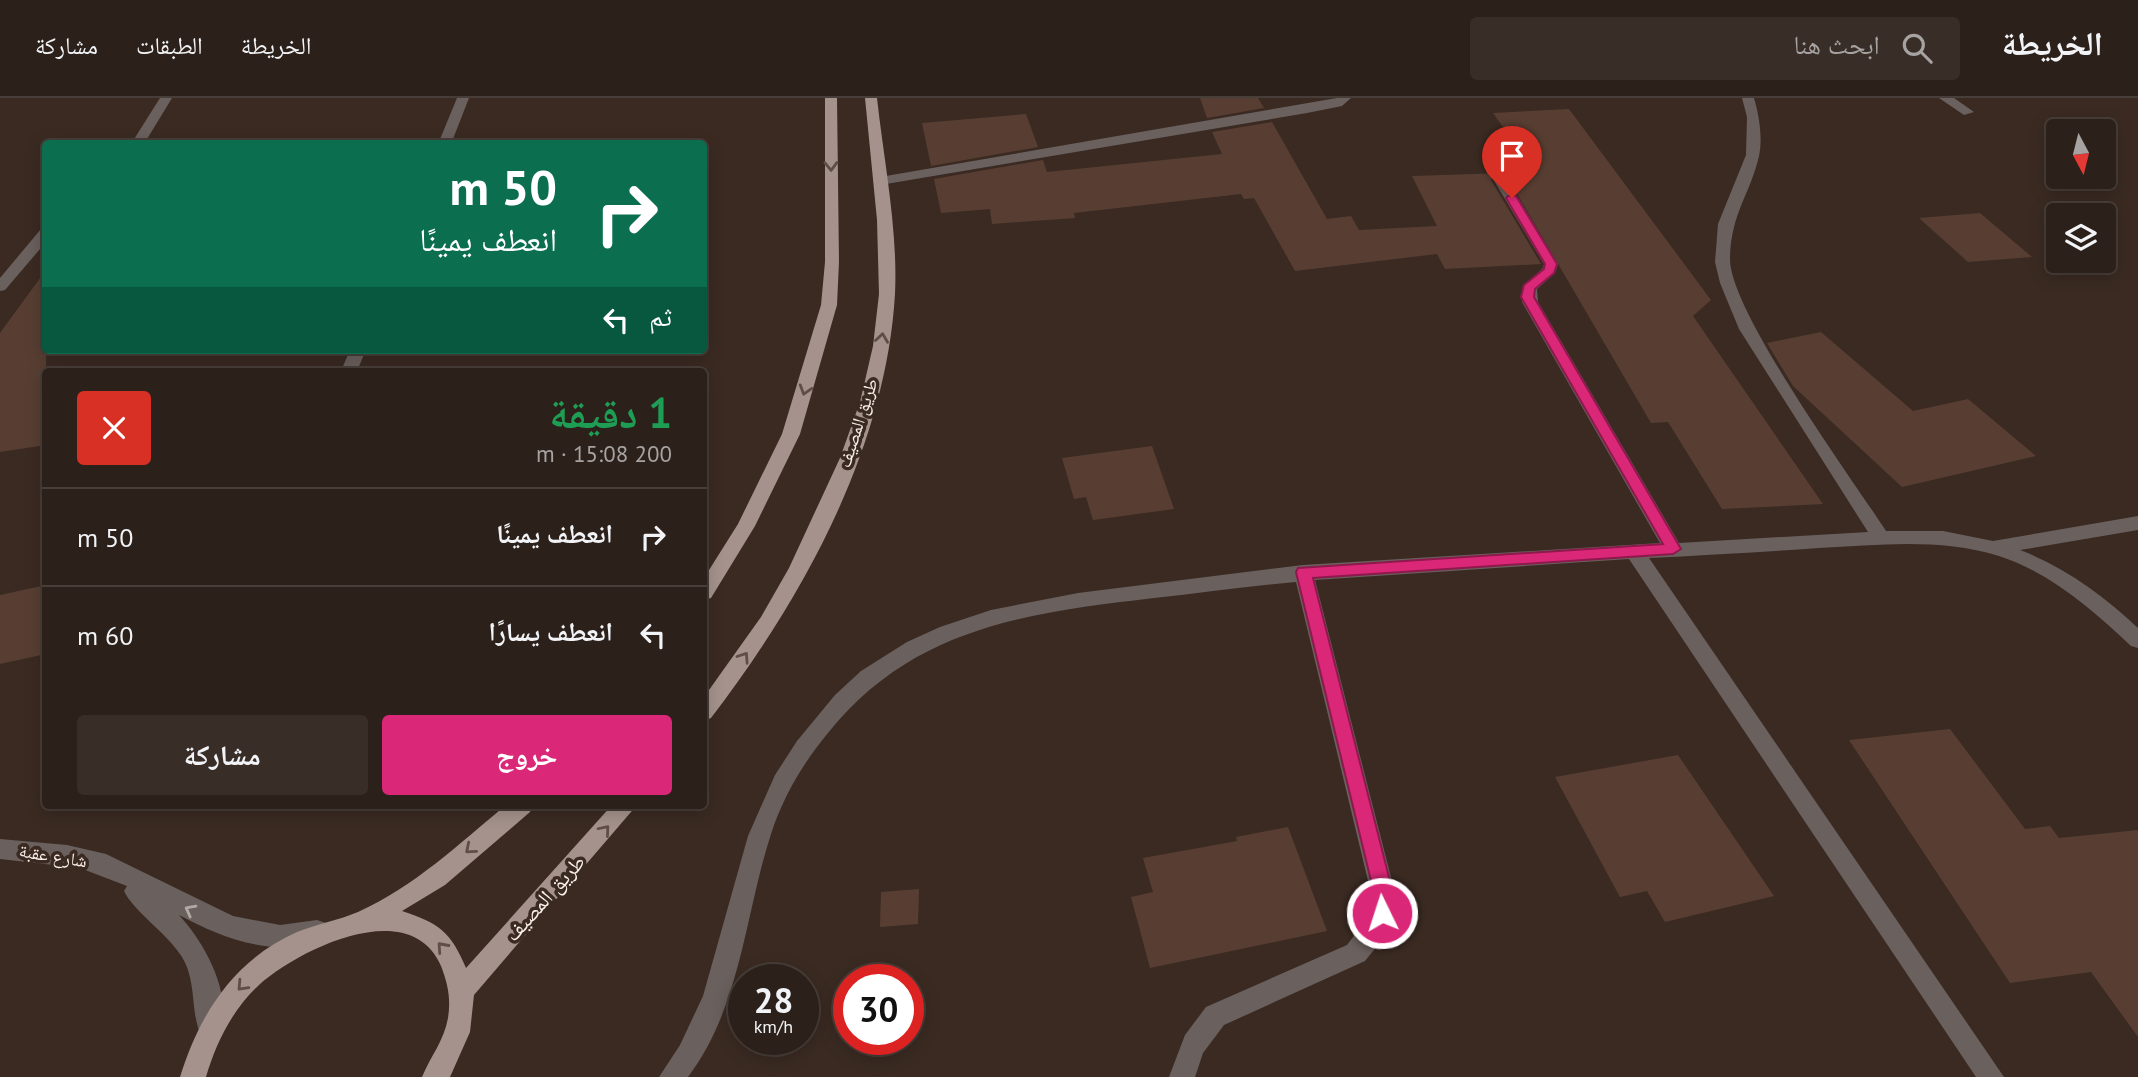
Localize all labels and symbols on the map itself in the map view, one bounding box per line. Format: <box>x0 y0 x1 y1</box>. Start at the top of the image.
north arrow <box>2046 119 2116 189</box>
pin <box>1482 126 1542 198</box>
one-way arrow <box>824 161 839 172</box>
one-way arrow <box>874 332 889 344</box>
street label: طريق المصيف <box>832 375 883 470</box>
one-way arrow <box>798 384 813 396</box>
one-way arrow <box>736 652 748 665</box>
one-way arrow <box>597 825 609 838</box>
street label: شارع عقبة <box>17 839 89 872</box>
one-way arrow <box>466 841 479 853</box>
street label: طريق المصيف <box>499 849 591 947</box>
position arrow <box>1345 876 1419 950</box>
one-way arrow <box>185 905 197 918</box>
one-way arrow <box>438 942 450 955</box>
speed limit sign: 30 <box>833 964 924 1055</box>
one-way arrow <box>238 978 250 991</box>

